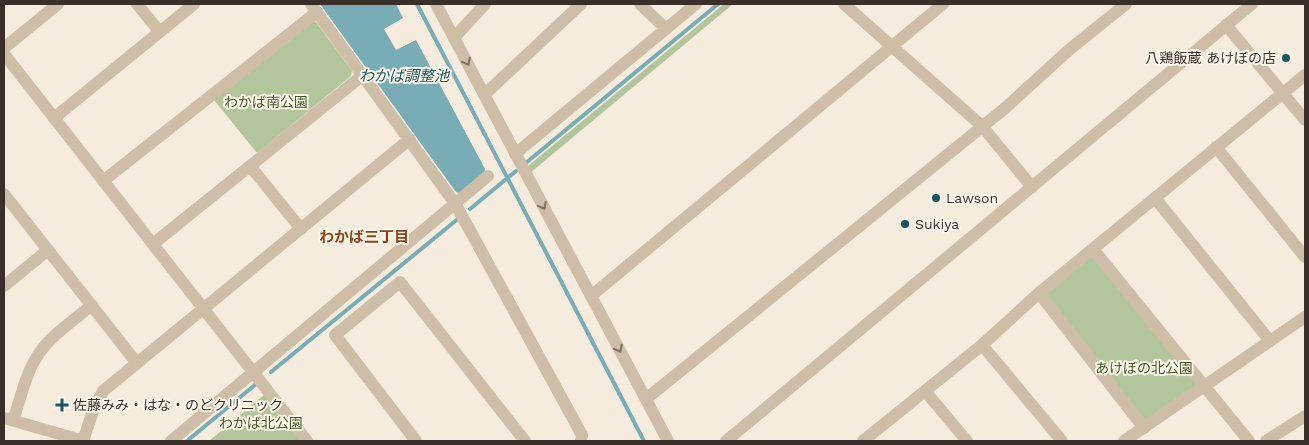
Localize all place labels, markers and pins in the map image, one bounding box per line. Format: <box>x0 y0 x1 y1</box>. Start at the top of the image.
place label: 八鶏飯蔵 あけぼの店 <box>1145 50 1276 66</box>
marker: 八鶏飯蔵 あけぼの店 <box>1280 52 1292 64</box>
place label: Lawson <box>946 190 998 206</box>
marker: Lawson <box>930 192 942 204</box>
place label: Sukiya <box>915 216 959 232</box>
marker: Sukiya <box>899 218 911 230</box>
place label: 佐藤みみ・はな・のどクリニック <box>73 397 283 413</box>
marker: 佐藤みみ・はな・のどクリニック <box>55 398 69 412</box>

